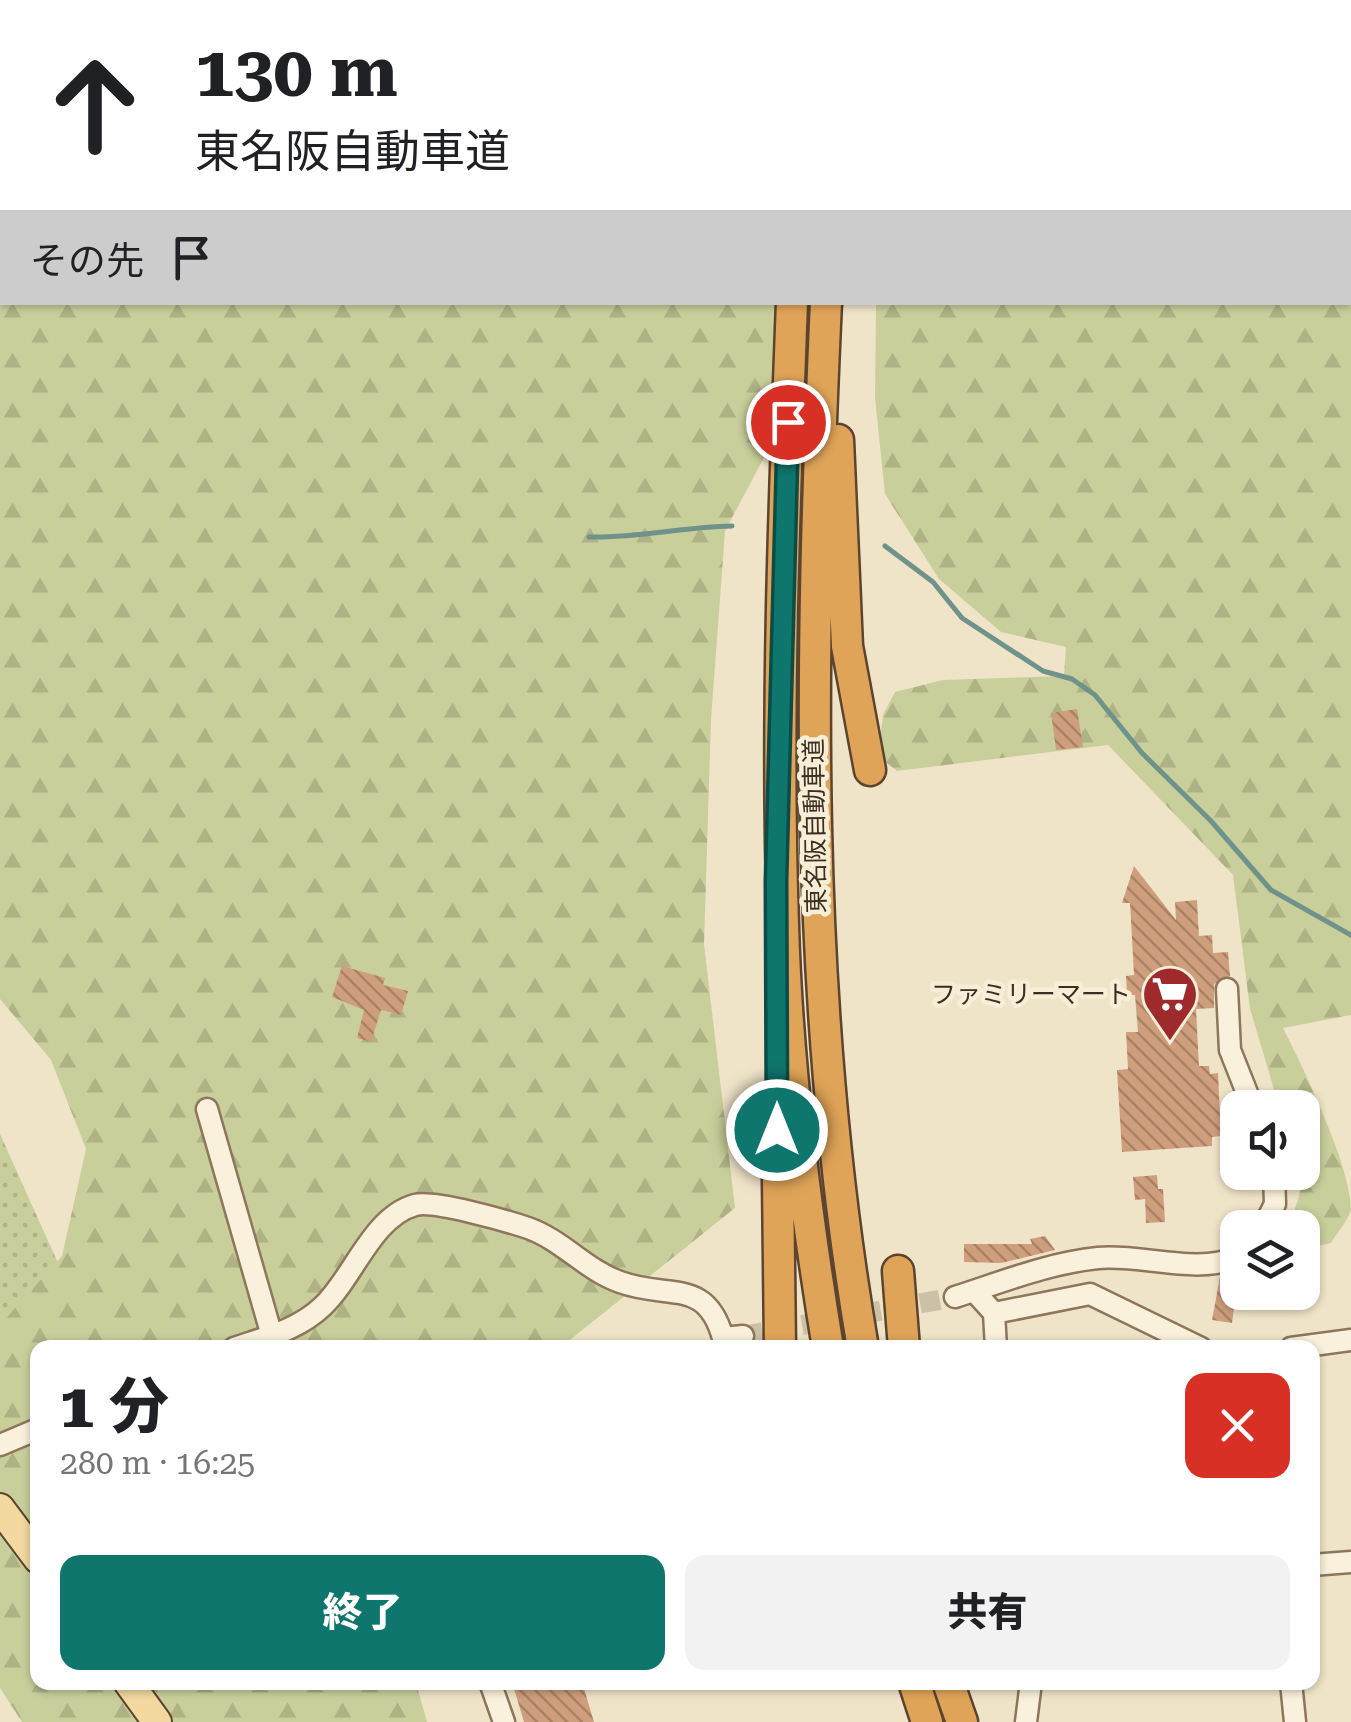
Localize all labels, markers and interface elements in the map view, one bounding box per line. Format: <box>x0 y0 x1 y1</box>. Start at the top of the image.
text: 130 m <box>195 31 398 113</box>
icon: ahead <box>30 40 160 170</box>
text: 東名阪自動車道 <box>195 125 510 178</box>
icon: arrive <box>164 230 219 285</box>
text: その先 <box>30 239 144 283</box>
pin <box>746 380 831 465</box>
icon: arrive <box>761 395 816 450</box>
street label: 東名阪自動車道 <box>799 738 831 914</box>
supermarket icon: ファミリーマート <box>1140 964 1200 1043</box>
place label: ファミリーマート <box>931 980 1131 1009</box>
position arrow <box>725 1078 829 1182</box>
map controls <box>1220 1090 1320 1310</box>
button: sound <box>1220 1090 1320 1190</box>
button: layers <box>1220 1210 1320 1310</box>
text: 1 分 <box>60 1371 169 1442</box>
button: close <box>1185 1373 1290 1478</box>
text: 280 m · 16:25 <box>60 1444 255 1482</box>
button: 終了 <box>60 1555 665 1670</box>
button: 共有 <box>685 1555 1290 1670</box>

